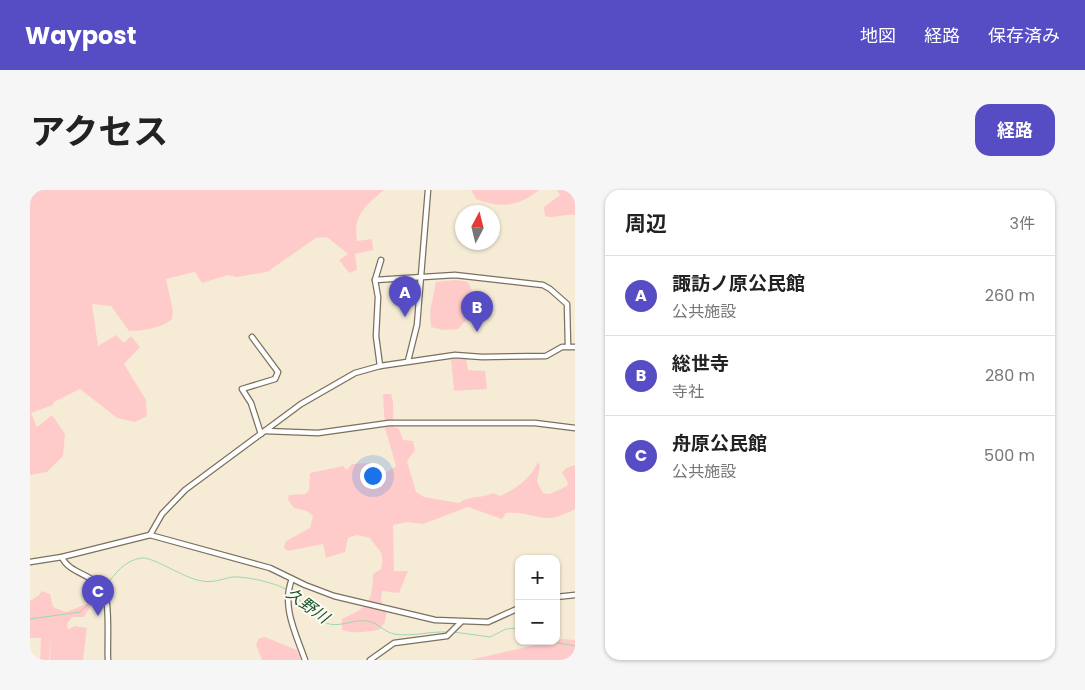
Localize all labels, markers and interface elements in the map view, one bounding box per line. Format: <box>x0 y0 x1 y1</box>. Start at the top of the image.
text: Waypost <box>25 19 136 52</box>
text: 地図 <box>860 23 896 48</box>
text: 経路 <box>924 23 960 48</box>
text: 保存済み <box>988 23 1060 48</box>
button: 経路 <box>975 104 1055 156</box>
text: アクセス <box>30 107 168 156</box>
north arrow <box>455 205 500 250</box>
text: 周辺 <box>625 209 667 238</box>
text: 3件 <box>1010 212 1035 235</box>
text: 諏訪ノ原公民館 <box>672 270 805 297</box>
pin: A <box>389 276 421 317</box>
text: A <box>635 284 647 307</box>
text: 260 m <box>985 284 1035 307</box>
pin: B <box>461 291 493 332</box>
text: 公共施設 <box>672 300 736 323</box>
text: 総世寺 <box>672 350 729 377</box>
text: B <box>636 364 646 387</box>
text: 280 m <box>985 364 1035 387</box>
text: 寺社 <box>672 380 704 403</box>
text: 舟原公民館 <box>672 430 767 457</box>
text: C <box>635 444 647 467</box>
text: 500 m <box>984 444 1035 467</box>
text: 公共施設 <box>672 460 736 483</box>
your location <box>360 463 386 489</box>
map controls <box>515 555 560 645</box>
button: + <box>515 555 560 600</box>
pin: C <box>82 575 114 616</box>
water label: 久野川 <box>282 582 335 630</box>
button: − <box>515 600 560 645</box>

